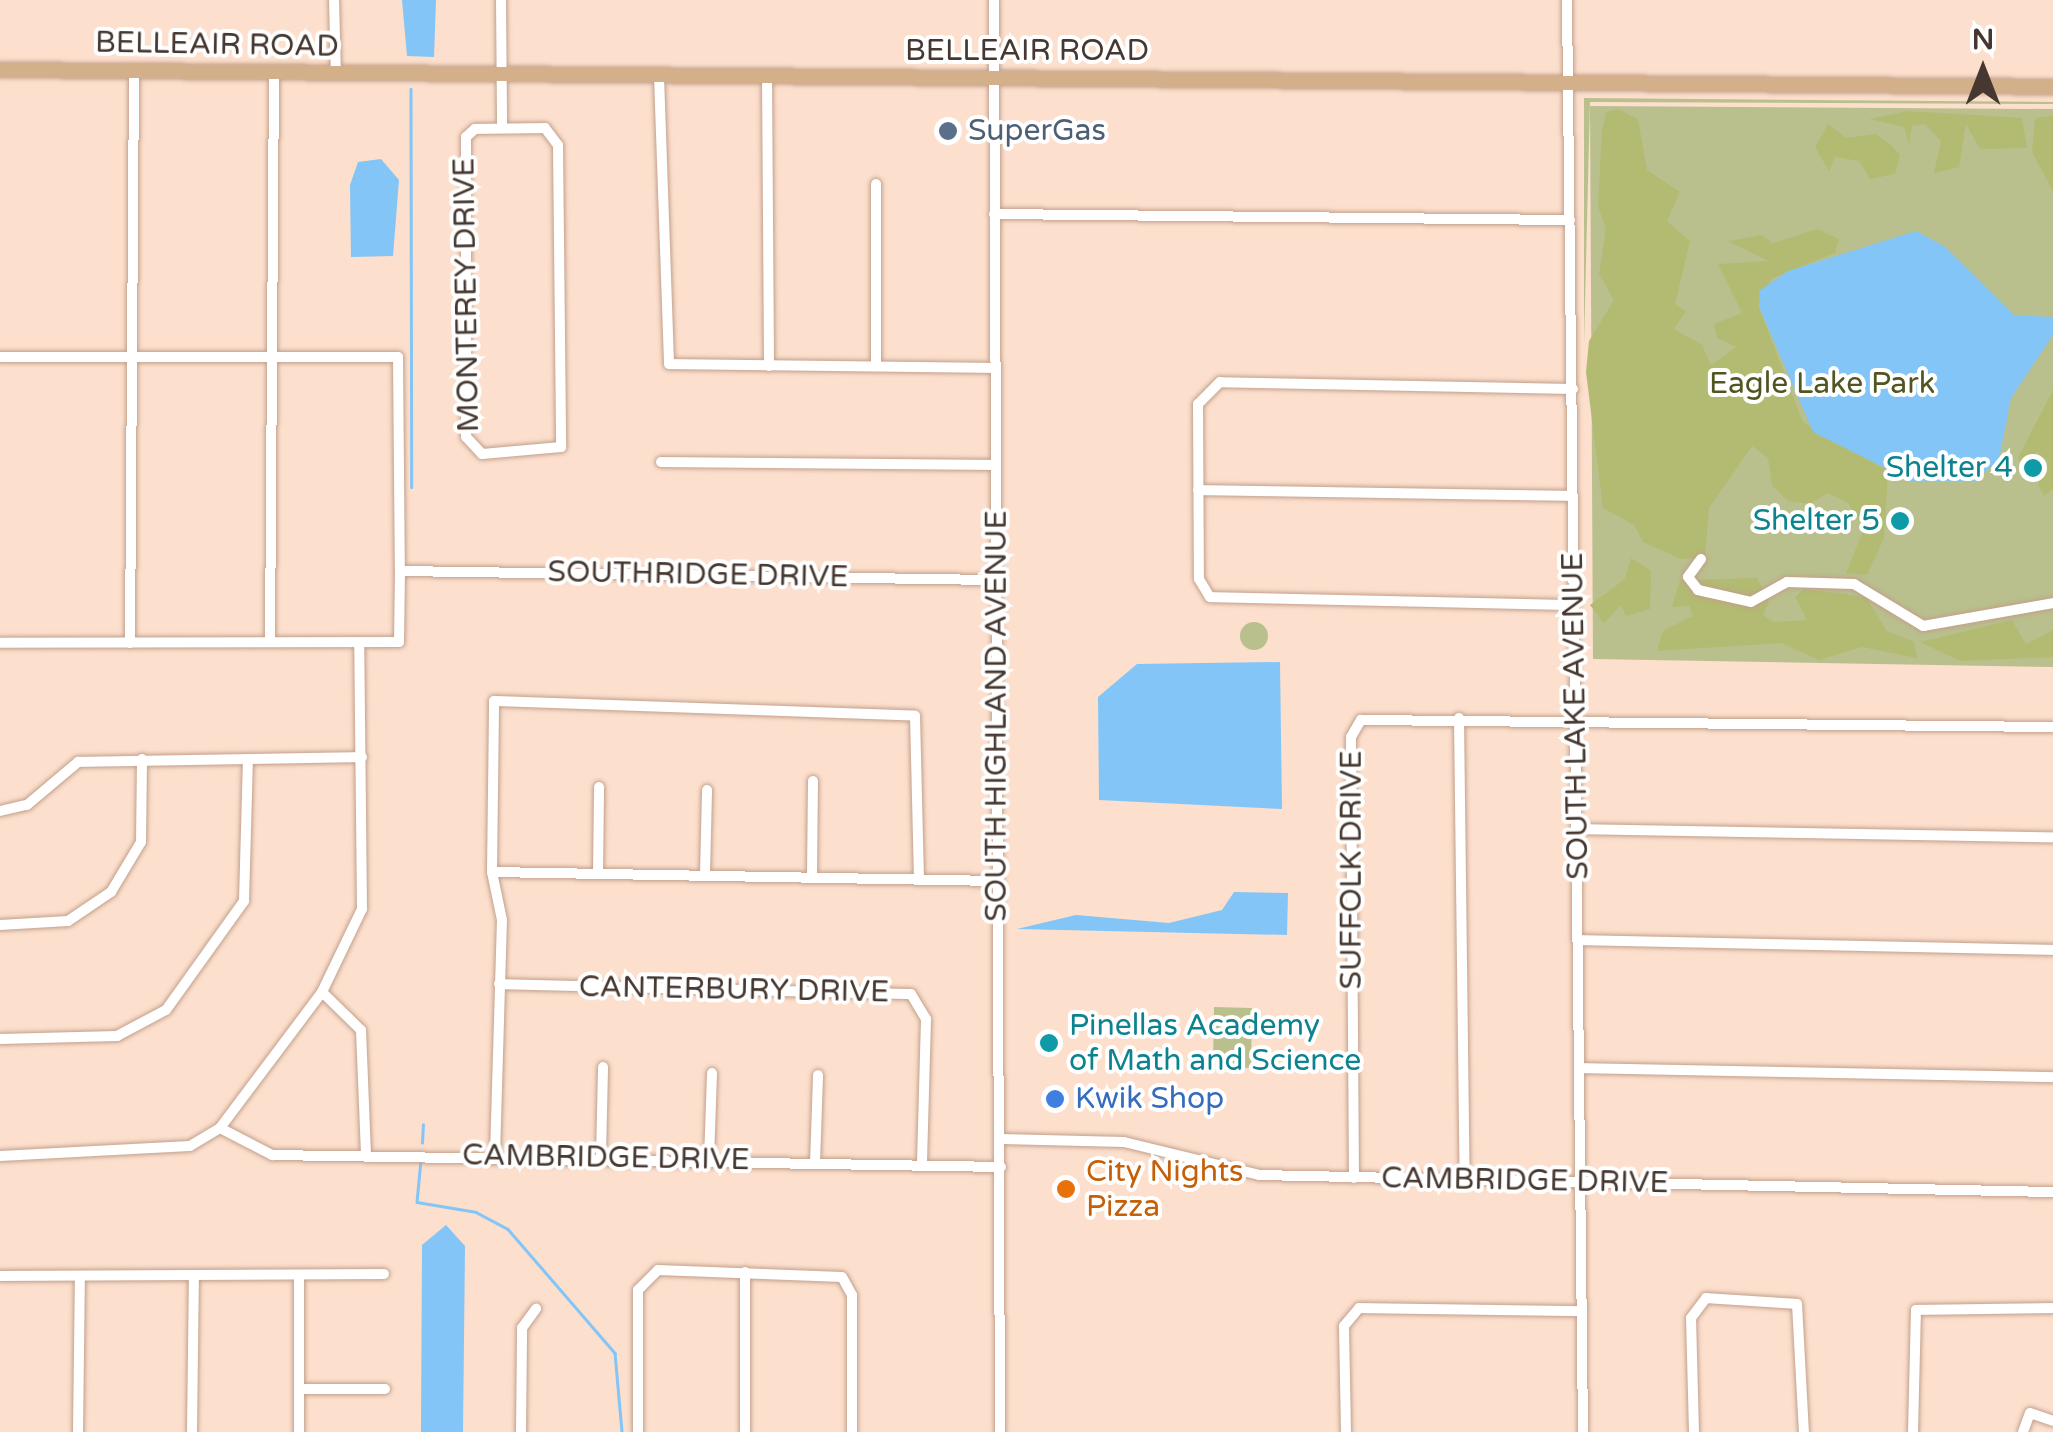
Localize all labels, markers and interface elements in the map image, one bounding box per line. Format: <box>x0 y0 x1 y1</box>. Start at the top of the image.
north arrow <box>1933 20 2033 120</box>
text: N <box>1972 23 1994 57</box>
street label: BELLEAIR ROAD <box>95 25 339 65</box>
street label: BELLEAIR ROAD <box>905 33 1149 69</box>
place label: SuperGas <box>968 113 1106 149</box>
marker: SuperGas <box>937 120 959 142</box>
street label: MONTEREY DRIVE <box>447 157 487 433</box>
park label: Eagle Lake Park <box>1709 366 1935 402</box>
place label: Shelter 4 <box>1886 450 2013 486</box>
marker: Shelter 4 <box>2022 457 2044 479</box>
place label: Shelter 5 <box>1753 503 1880 539</box>
street label: SOUTH HIGHLAND AVENUE <box>979 510 1015 922</box>
marker: Shelter 5 <box>1889 510 1911 532</box>
street label: SOUTH LAKE AVENUE <box>1555 552 1597 880</box>
street label: SOUTHRIDGE DRIVE <box>547 554 849 596</box>
street label: SUFFOLK DRIVE <box>1334 750 1370 990</box>
street label: CANTERBURY DRIVE <box>579 969 889 1011</box>
place label: Pinellas Academy of Math and Science <box>1069 1008 1361 1078</box>
marker: Pinellas Academy of Math and Science <box>1038 1032 1060 1054</box>
place label: Kwik Shop <box>1075 1081 1224 1117</box>
marker: Kwik Shop <box>1044 1088 1066 1110</box>
street label: CAMBRIDGE DRIVE <box>462 1137 750 1179</box>
place label: City Nights Pizza <box>1086 1154 1243 1224</box>
street label: CAMBRIDGE DRIVE <box>1381 1160 1669 1202</box>
marker: City Nights Pizza <box>1055 1178 1077 1200</box>

